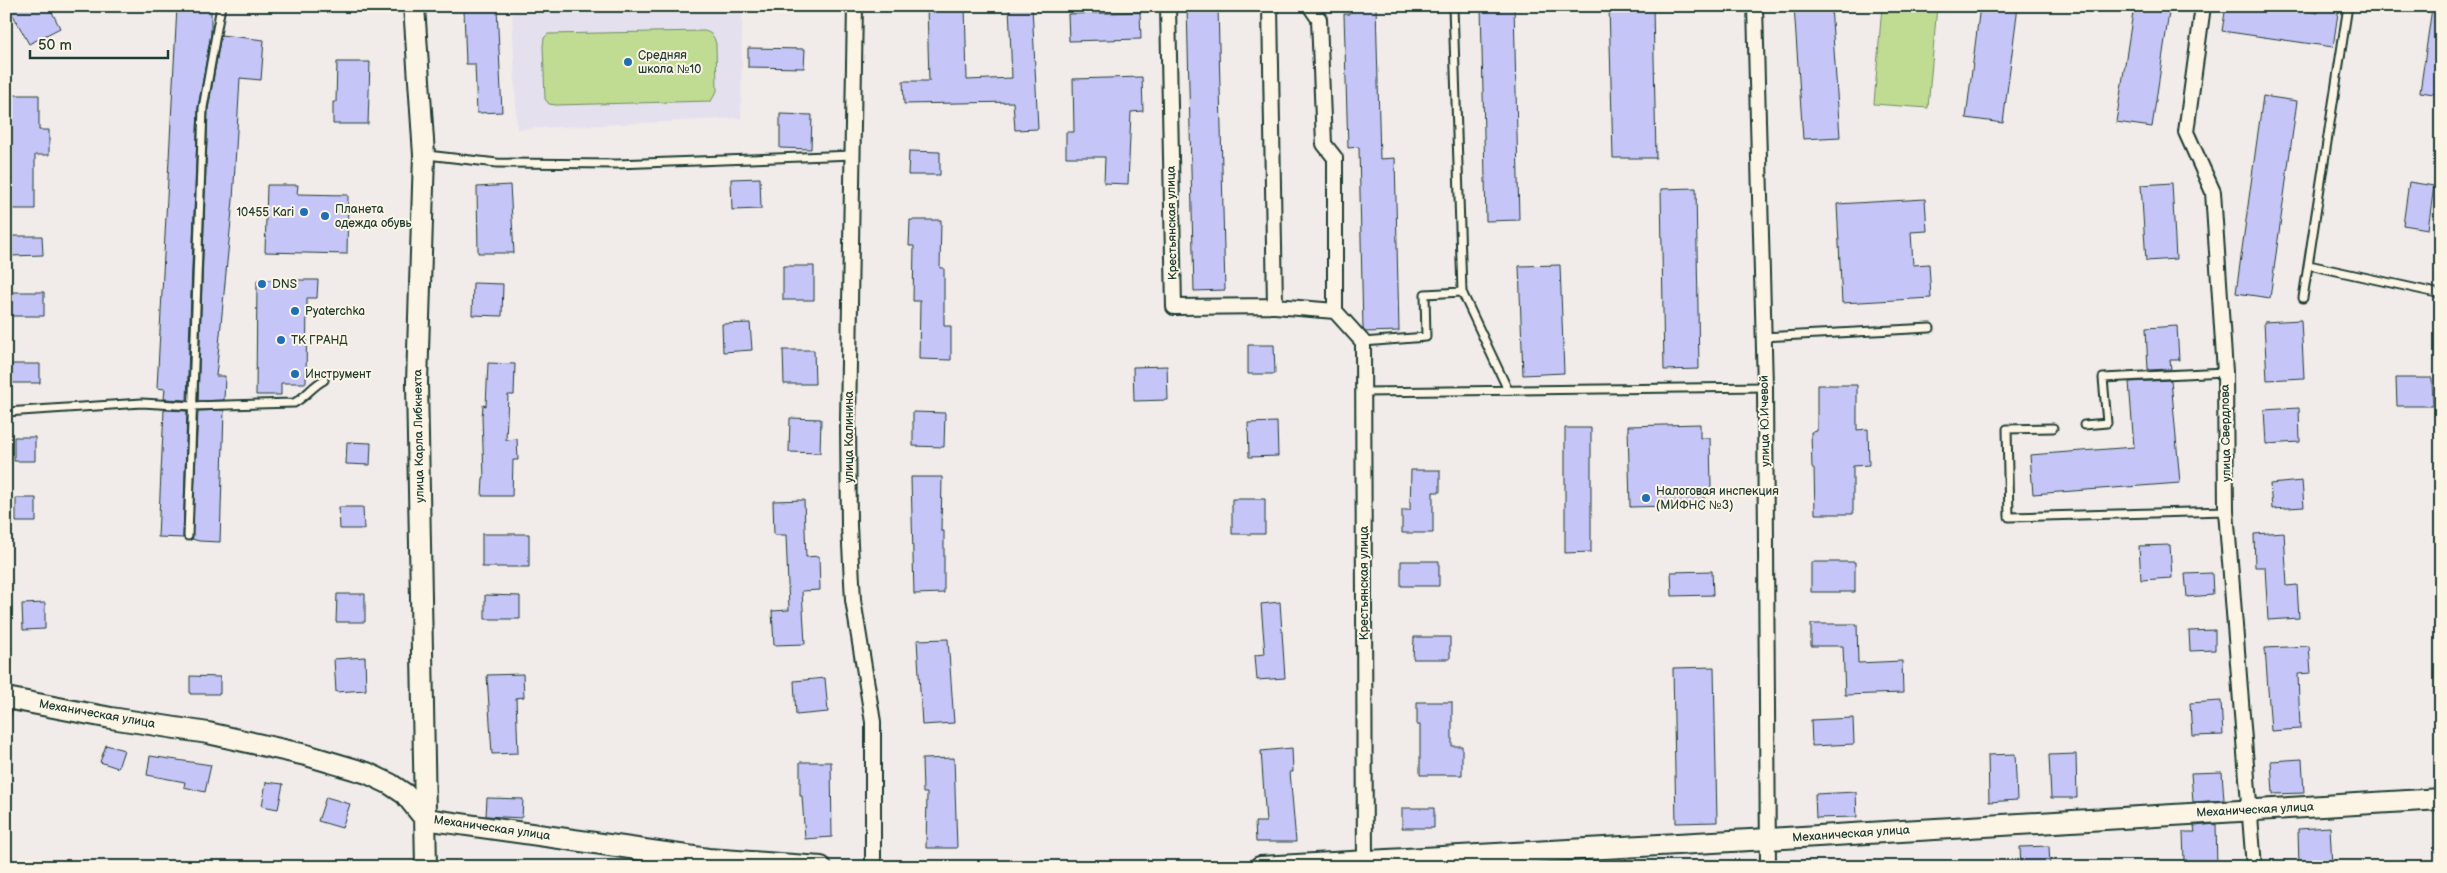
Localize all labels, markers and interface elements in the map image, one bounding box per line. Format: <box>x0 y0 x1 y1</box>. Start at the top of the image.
scale bar <box>30 28 168 60</box>
text: 50 m <box>38 36 72 55</box>
place label: Средняя школа №10 <box>638 48 701 77</box>
marker: Средняя школа №10 <box>622 56 634 68</box>
street label: Крестьянская улица <box>1164 166 1180 280</box>
place label: Планета одежда обувь <box>335 202 412 231</box>
place label: 10455 Kari <box>236 205 294 220</box>
marker: 10455 Kari <box>298 206 310 218</box>
marker: Планета одежда обувь <box>319 210 331 222</box>
place label: DNS <box>272 277 297 292</box>
marker: DNS <box>256 278 268 290</box>
place label: Pyaterchka <box>305 304 365 319</box>
marker: Pyaterchka <box>289 305 301 317</box>
place label: ТК ГРАНД <box>291 333 348 348</box>
marker: ТК ГРАНД <box>275 334 287 346</box>
place label: Инструмент <box>305 367 372 382</box>
marker: Инструмент <box>289 368 301 380</box>
street label: улица Карла Либкнехта <box>410 369 428 503</box>
street label: улица Ю.Ичевой <box>1757 375 1773 467</box>
street label: улица Свердлова <box>2218 384 2234 482</box>
street label: улица Калинина <box>842 391 857 483</box>
place label: Налоговая инспекция (МИФНС №3) <box>1656 484 1779 513</box>
marker: Налоговая инспекция (МИФНС №3) <box>1640 492 1652 504</box>
street label: Крестьянская улица <box>1357 526 1372 640</box>
street label: Механическая улица <box>38 696 156 732</box>
street label: Механическая улица <box>2196 799 2314 821</box>
street label: Механическая улица <box>433 812 551 844</box>
street label: Механическая улица <box>1792 822 1910 846</box>

